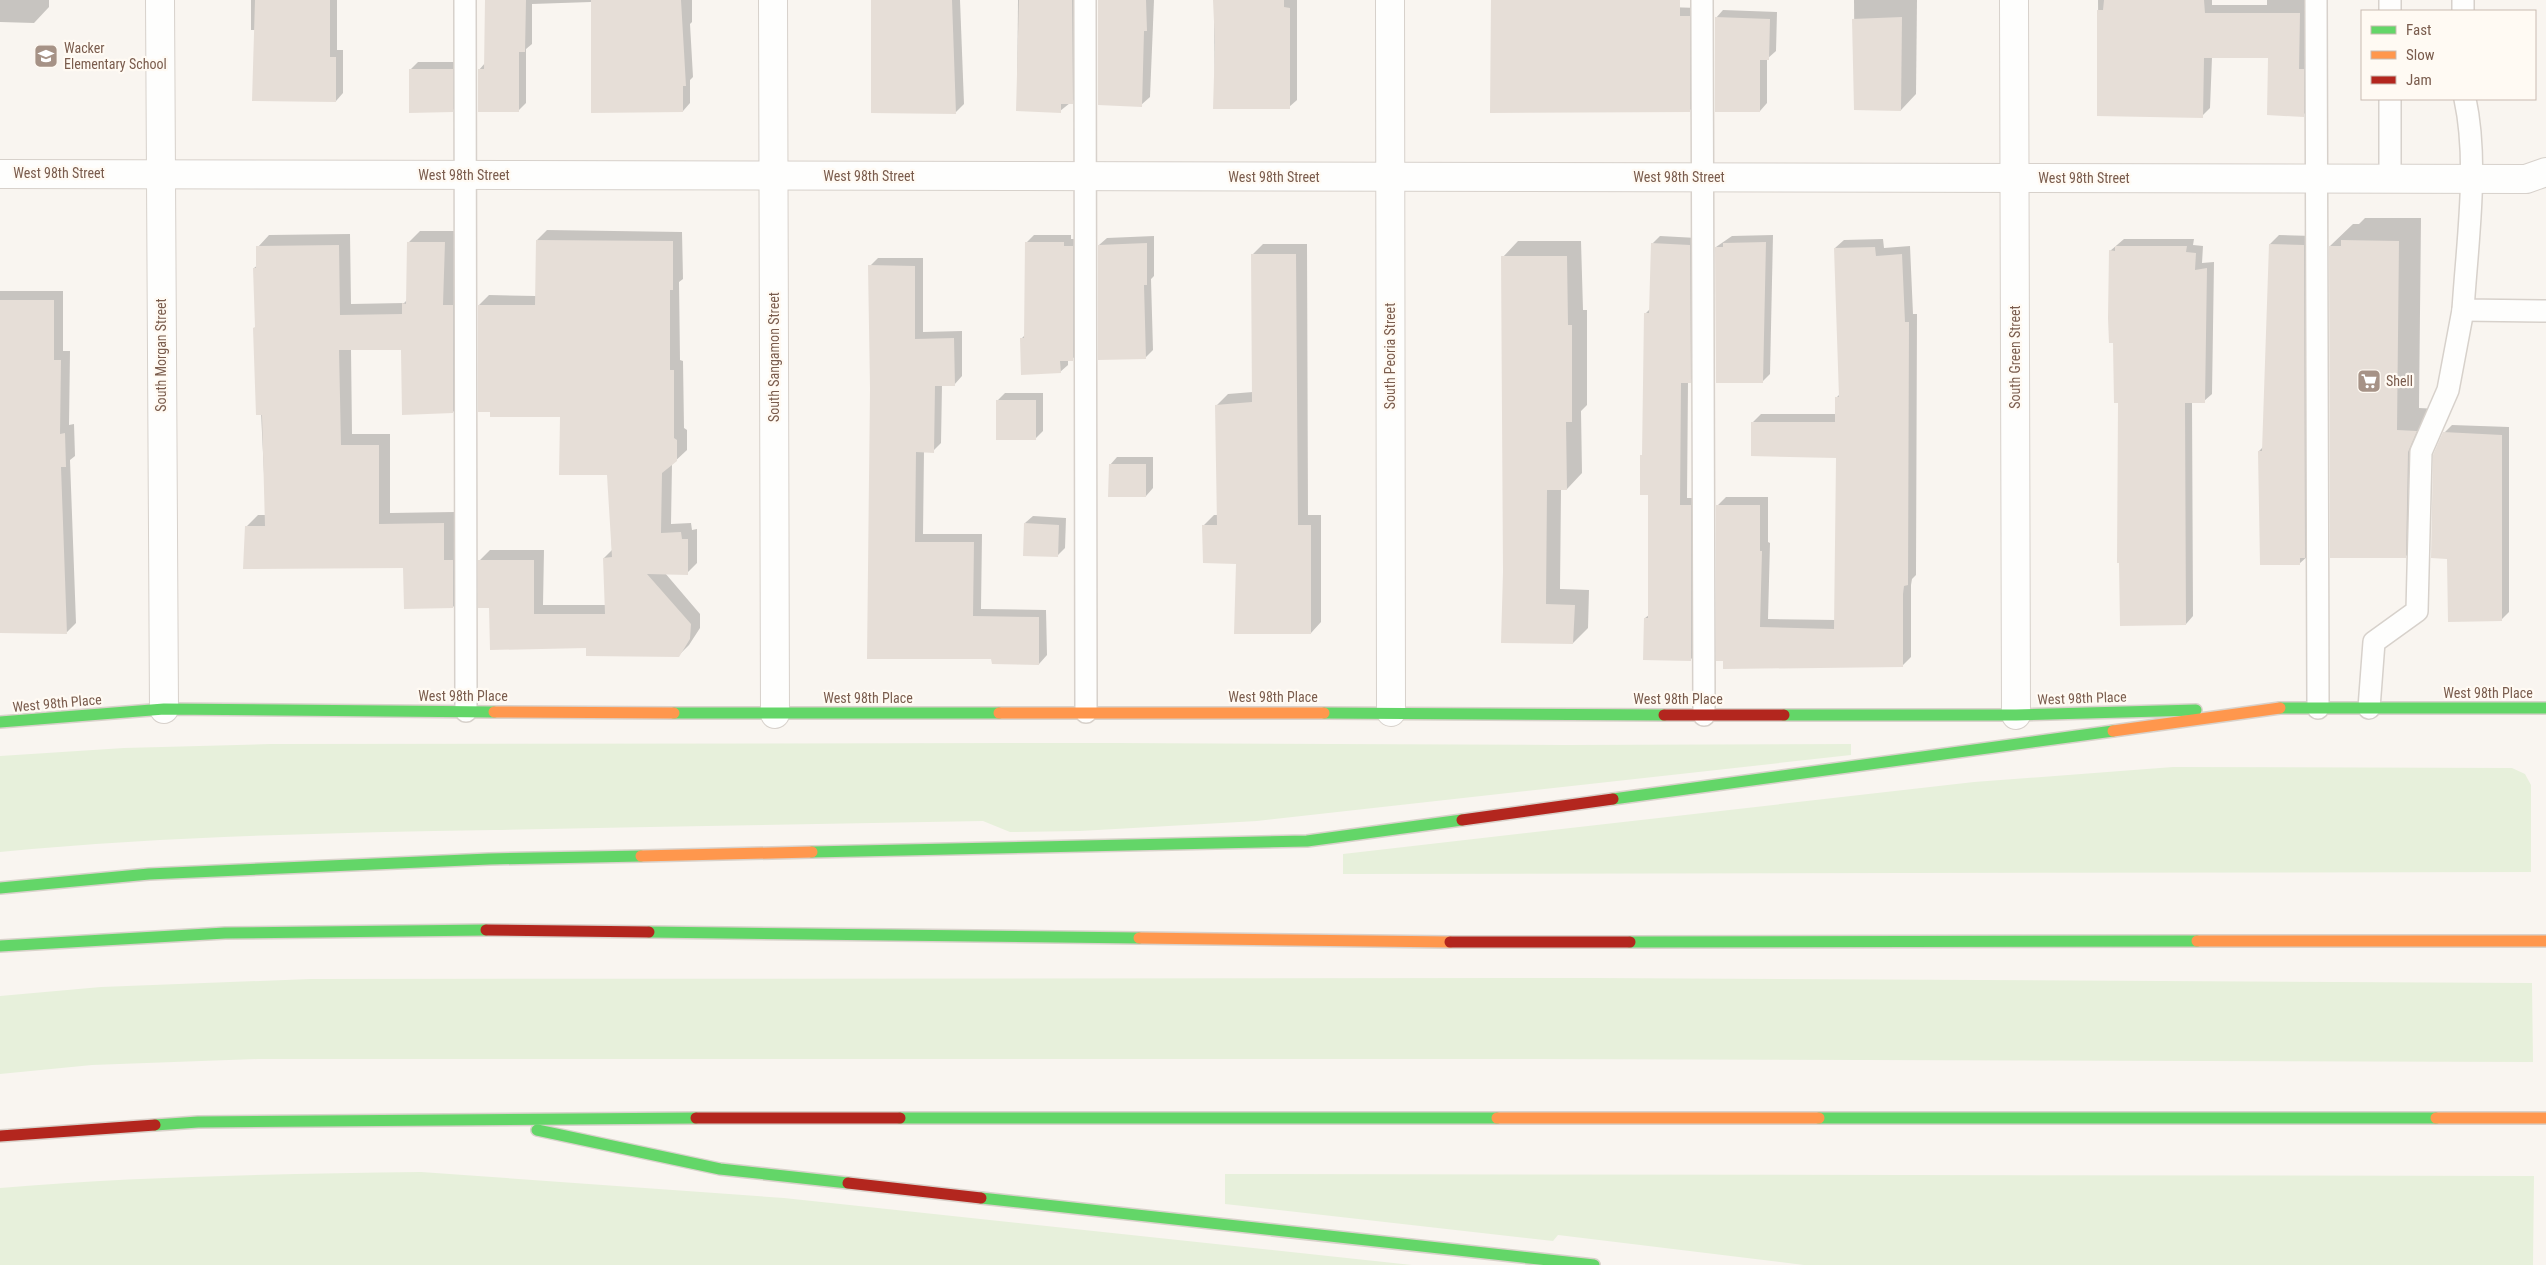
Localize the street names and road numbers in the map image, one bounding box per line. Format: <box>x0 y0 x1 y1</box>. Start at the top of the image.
street label: West 98th Street <box>13 165 105 181</box>
street label: West 98th Street <box>418 167 510 183</box>
street label: West 98th Street <box>823 168 915 184</box>
street label: West 98th Street <box>1228 169 1320 185</box>
street label: West 98th Street <box>1633 169 1725 185</box>
street label: West 98th Street <box>2038 170 2130 186</box>
street label: South Sangamon Street <box>766 292 782 422</box>
street label: South Morgan Street <box>153 298 169 412</box>
street label: South Peoria Street <box>1382 303 1398 409</box>
street label: South Green Street <box>2007 305 2023 409</box>
street label: West 98th Place <box>2443 685 2533 701</box>
street label: West 98th Place <box>418 688 508 704</box>
street label: West 98th Place <box>2037 688 2127 708</box>
street label: West 98th Place <box>1228 689 1318 705</box>
street label: West 98th Place <box>823 690 913 706</box>
street label: West 98th Place <box>12 691 103 715</box>
street label: West 98th Place <box>1633 691 1723 707</box>

